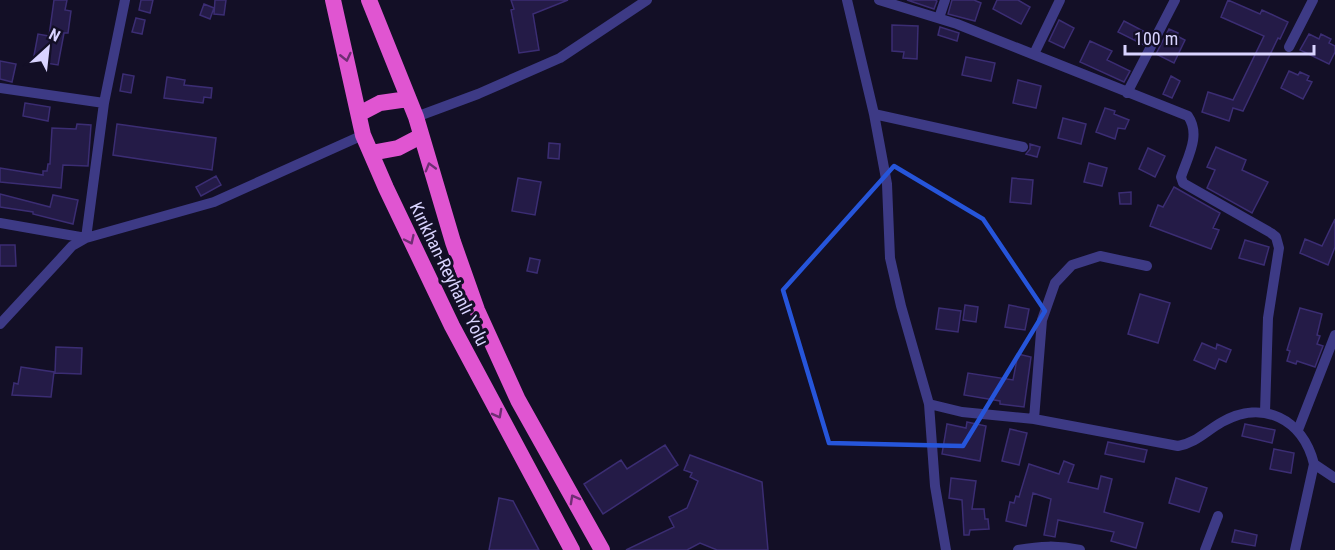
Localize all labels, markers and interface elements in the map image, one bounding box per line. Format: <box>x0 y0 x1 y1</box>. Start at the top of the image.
north arrow <box>18 18 78 78</box>
scale bar <box>1125 18 1314 56</box>
text: N <box>46 24 63 46</box>
text: 100 m <box>1134 28 1178 49</box>
one-way arrow <box>338 52 351 62</box>
one-way arrow <box>425 162 438 172</box>
street label: Kırıkhan-Reyhanlı Yolu <box>406 199 493 349</box>
one-way arrow <box>402 234 414 245</box>
one-way arrow <box>491 408 502 419</box>
one-way arrow <box>570 494 581 505</box>

